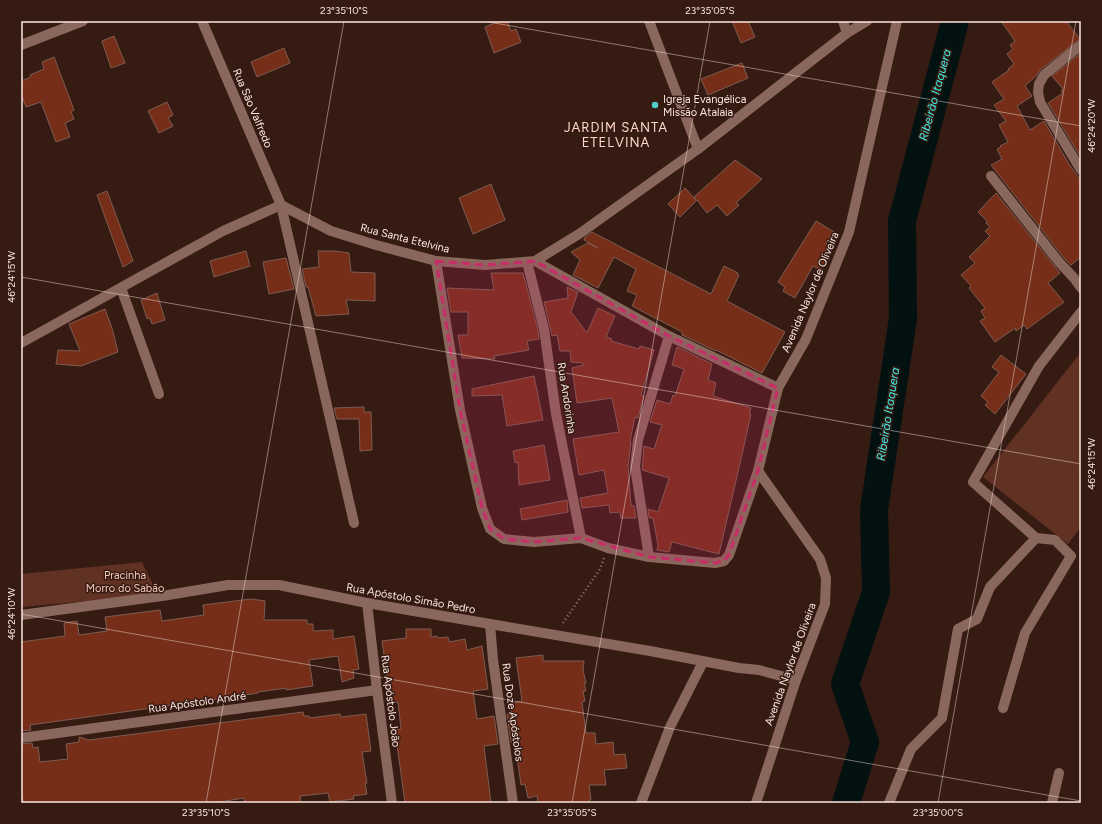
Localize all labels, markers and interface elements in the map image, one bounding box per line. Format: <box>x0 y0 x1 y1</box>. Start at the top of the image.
text: 23°35'10"S <box>320 4 368 17</box>
text: 23°35'05"S <box>685 4 735 17</box>
water label: Ribeirão Itaquera <box>916 48 954 142</box>
street label: Rua São Valfredo <box>230 67 275 150</box>
place label: Igreja Evangélica Missão Atalaia <box>663 93 746 119</box>
text: 46°24'20"W <box>1085 99 1098 153</box>
marker: Igreja Evangélica Missão Atalaia <box>650 100 660 110</box>
district label: JARDIM SANTA ETELVINA <box>564 120 668 150</box>
street label: Rua Santa Etelvina <box>359 221 451 256</box>
street label: Avenida Naylor de Oliveira <box>779 230 842 354</box>
text: 46°24'15"W <box>5 251 18 303</box>
street label: Rua Andorinha <box>554 362 579 435</box>
water label: Ribeirão Itaquera <box>874 366 902 462</box>
text: 46°24'15"W <box>1085 438 1098 490</box>
park label: Pracinha Morro do Sabão <box>86 569 164 595</box>
street label: Rua Apóstolo Simão Pedro <box>345 581 477 616</box>
text: 46°24'10"W <box>5 587 18 640</box>
street label: Avenida Naylor de Oliveira <box>762 601 819 727</box>
street label: Rua Apóstolo João <box>378 654 403 748</box>
street label: Rua Doze Apóstolos <box>499 662 526 762</box>
street label: Rua Apóstolo André <box>147 689 247 716</box>
text: 23°35'10"S <box>182 806 230 819</box>
text: 23°35'05"S <box>547 806 597 819</box>
text: 23°35'00"S <box>913 806 963 819</box>

